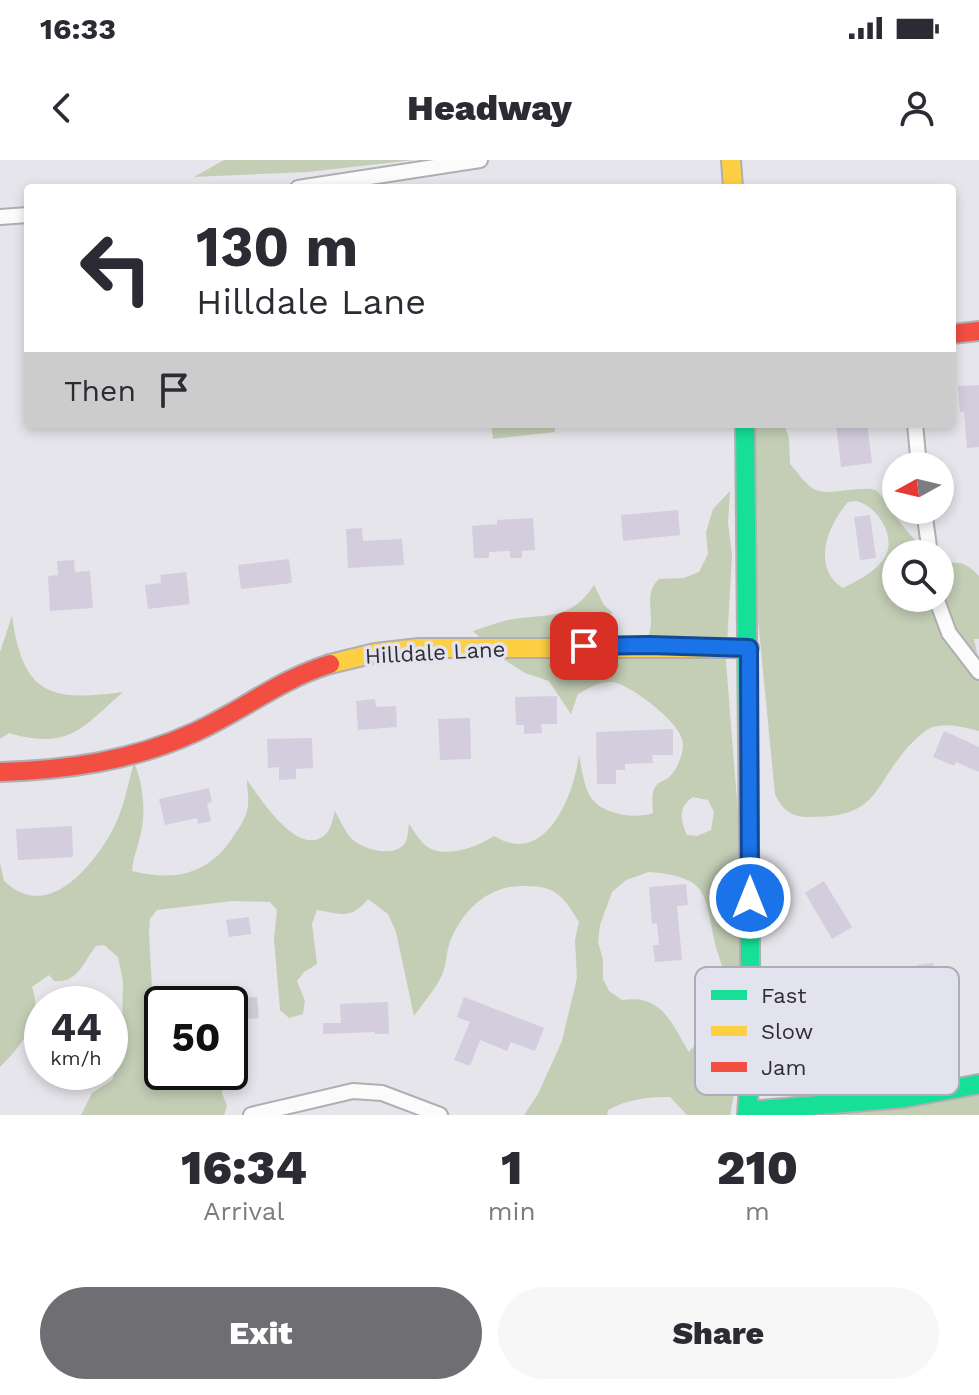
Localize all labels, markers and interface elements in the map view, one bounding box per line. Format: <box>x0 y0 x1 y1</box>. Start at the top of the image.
text: 16:33 <box>40 11 116 46</box>
icon: back <box>40 86 84 130</box>
icon: person <box>895 86 939 130</box>
text: Headway <box>407 87 572 129</box>
text: 130 m <box>196 214 358 280</box>
icon: left <box>64 216 168 320</box>
text: Hilldale Lane <box>196 281 426 323</box>
icon: arrive <box>152 368 196 412</box>
text: Then <box>64 373 136 408</box>
north arrow <box>882 452 954 524</box>
map controls <box>882 452 954 612</box>
button: search <box>882 540 954 612</box>
pin <box>550 612 618 680</box>
icon: arrive <box>562 624 606 668</box>
street label: Hilldale Lane <box>364 636 506 669</box>
position arrow <box>708 856 792 940</box>
legend <box>695 967 959 1095</box>
text: Fast <box>761 983 807 1008</box>
speed limit sign: 50 <box>144 986 248 1090</box>
text: 44 <box>50 1004 102 1051</box>
text: Slow <box>761 1019 813 1044</box>
text: km/h <box>50 1046 102 1070</box>
text: Jam <box>761 1055 806 1080</box>
text: 16:34 <box>181 1139 307 1196</box>
text: 1 <box>501 1139 522 1196</box>
text: 210 <box>717 1139 798 1196</box>
text: Arrival <box>203 1196 284 1226</box>
text: min <box>488 1196 536 1226</box>
text: m <box>745 1196 770 1226</box>
button: Exit <box>40 1287 482 1379</box>
button: Share <box>498 1287 939 1379</box>

